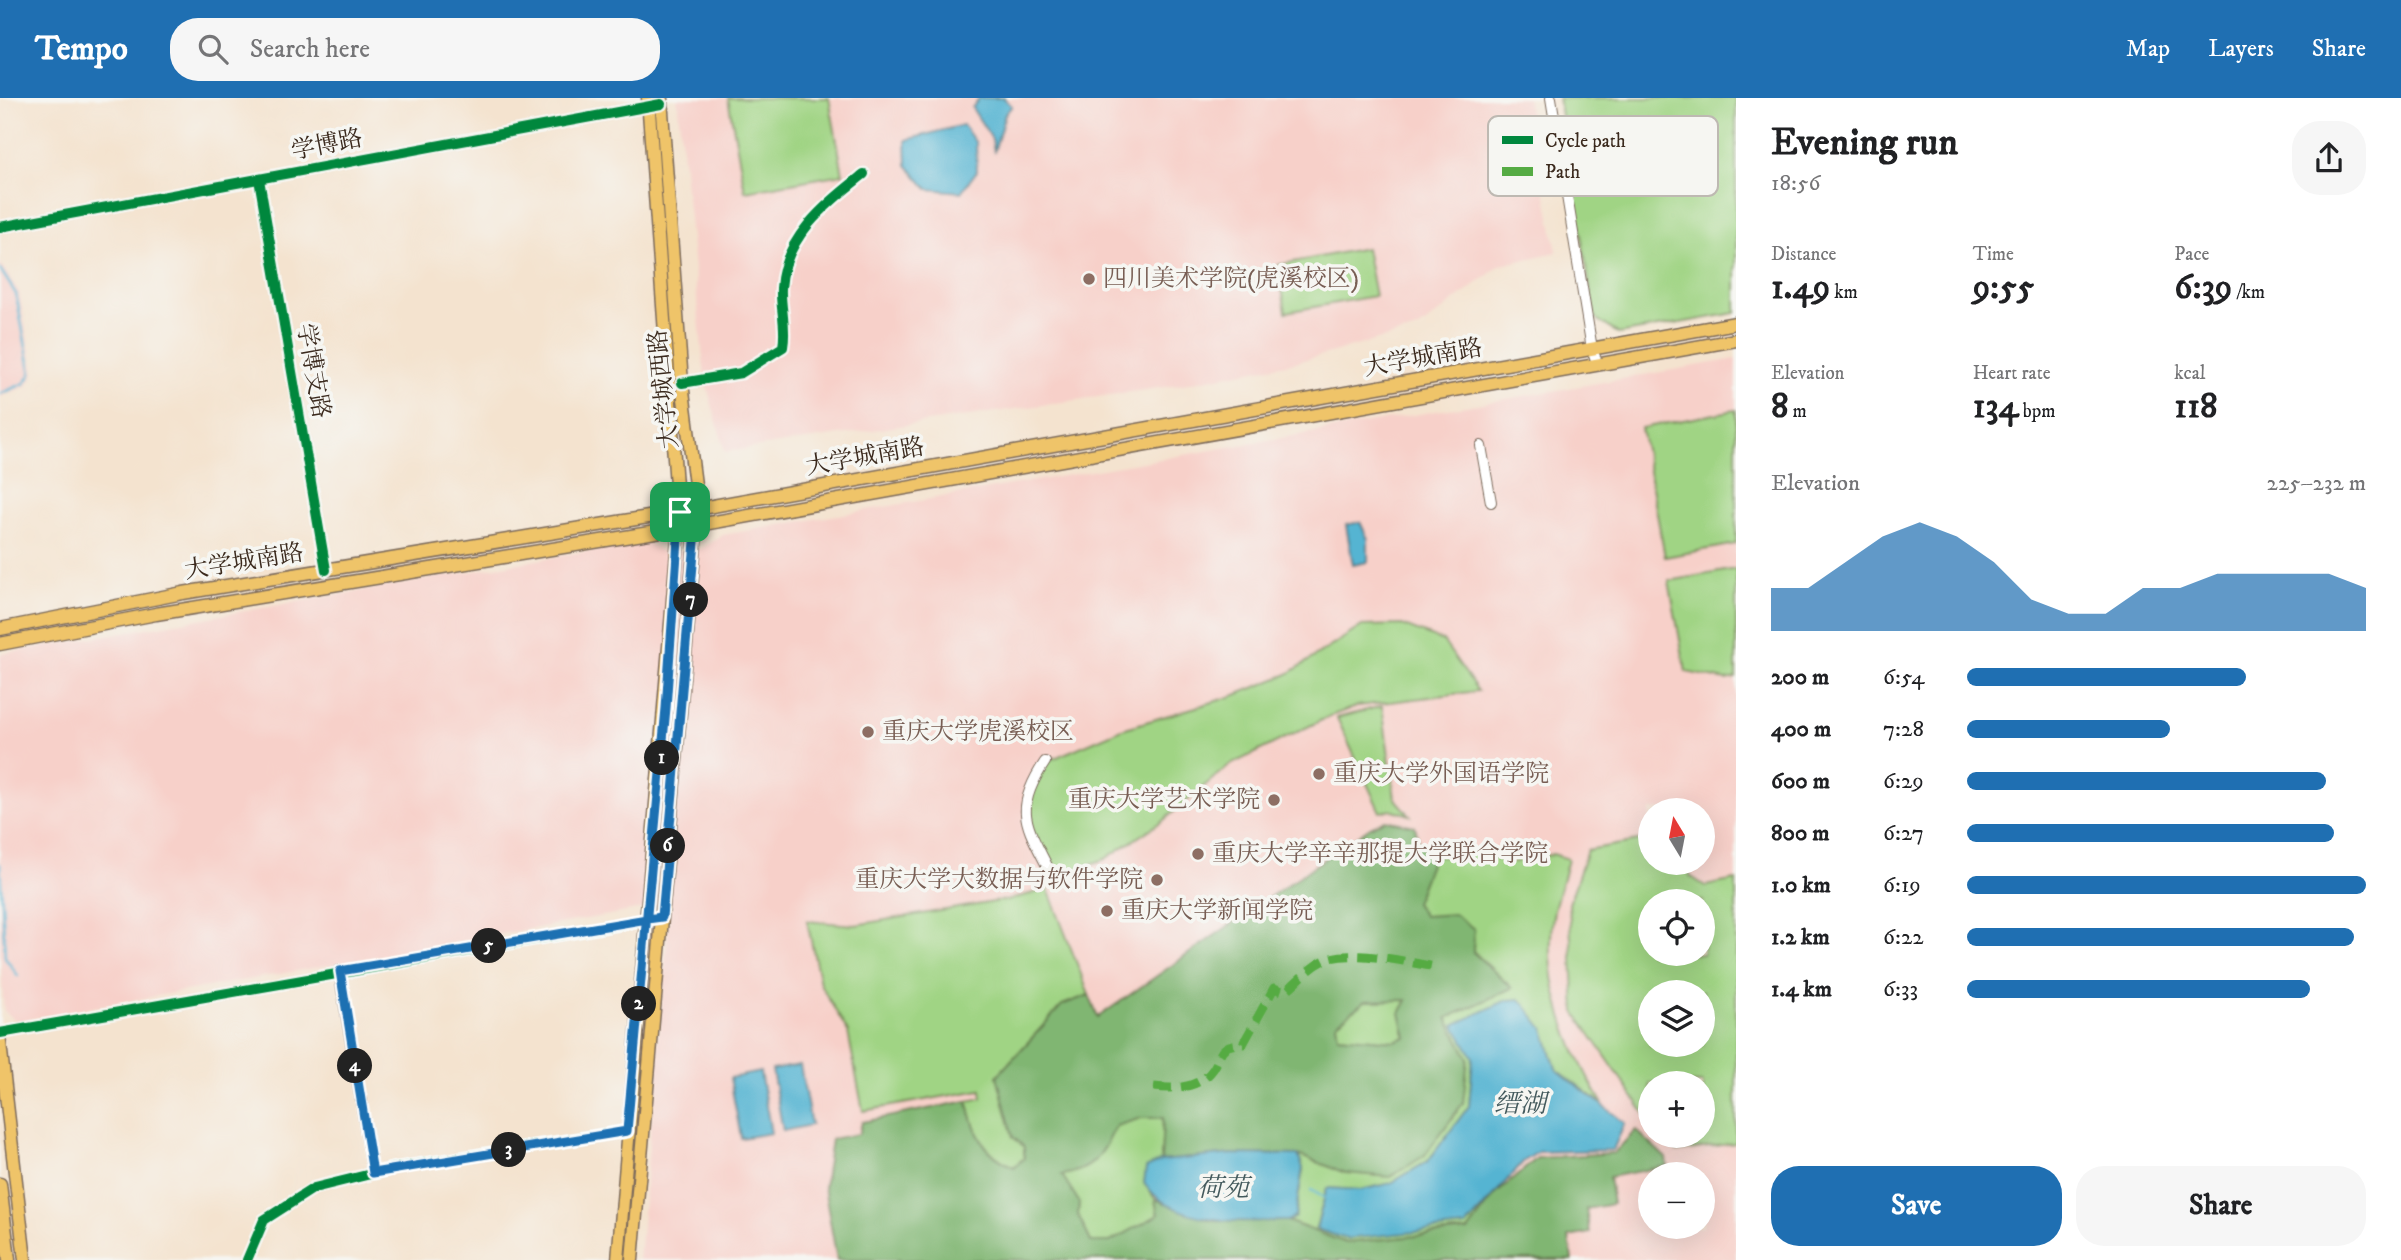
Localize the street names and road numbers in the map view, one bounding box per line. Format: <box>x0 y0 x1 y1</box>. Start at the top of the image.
street label: 学博路 <box>289 123 365 167</box>
street label: 学博支路 <box>290 321 336 421</box>
street label: 大学城西路 <box>643 328 685 450</box>
street label: 大学城南路 <box>1361 333 1485 383</box>
street label: 大学城南路 <box>803 432 927 482</box>
street label: 大学城南路 <box>182 538 306 586</box>

